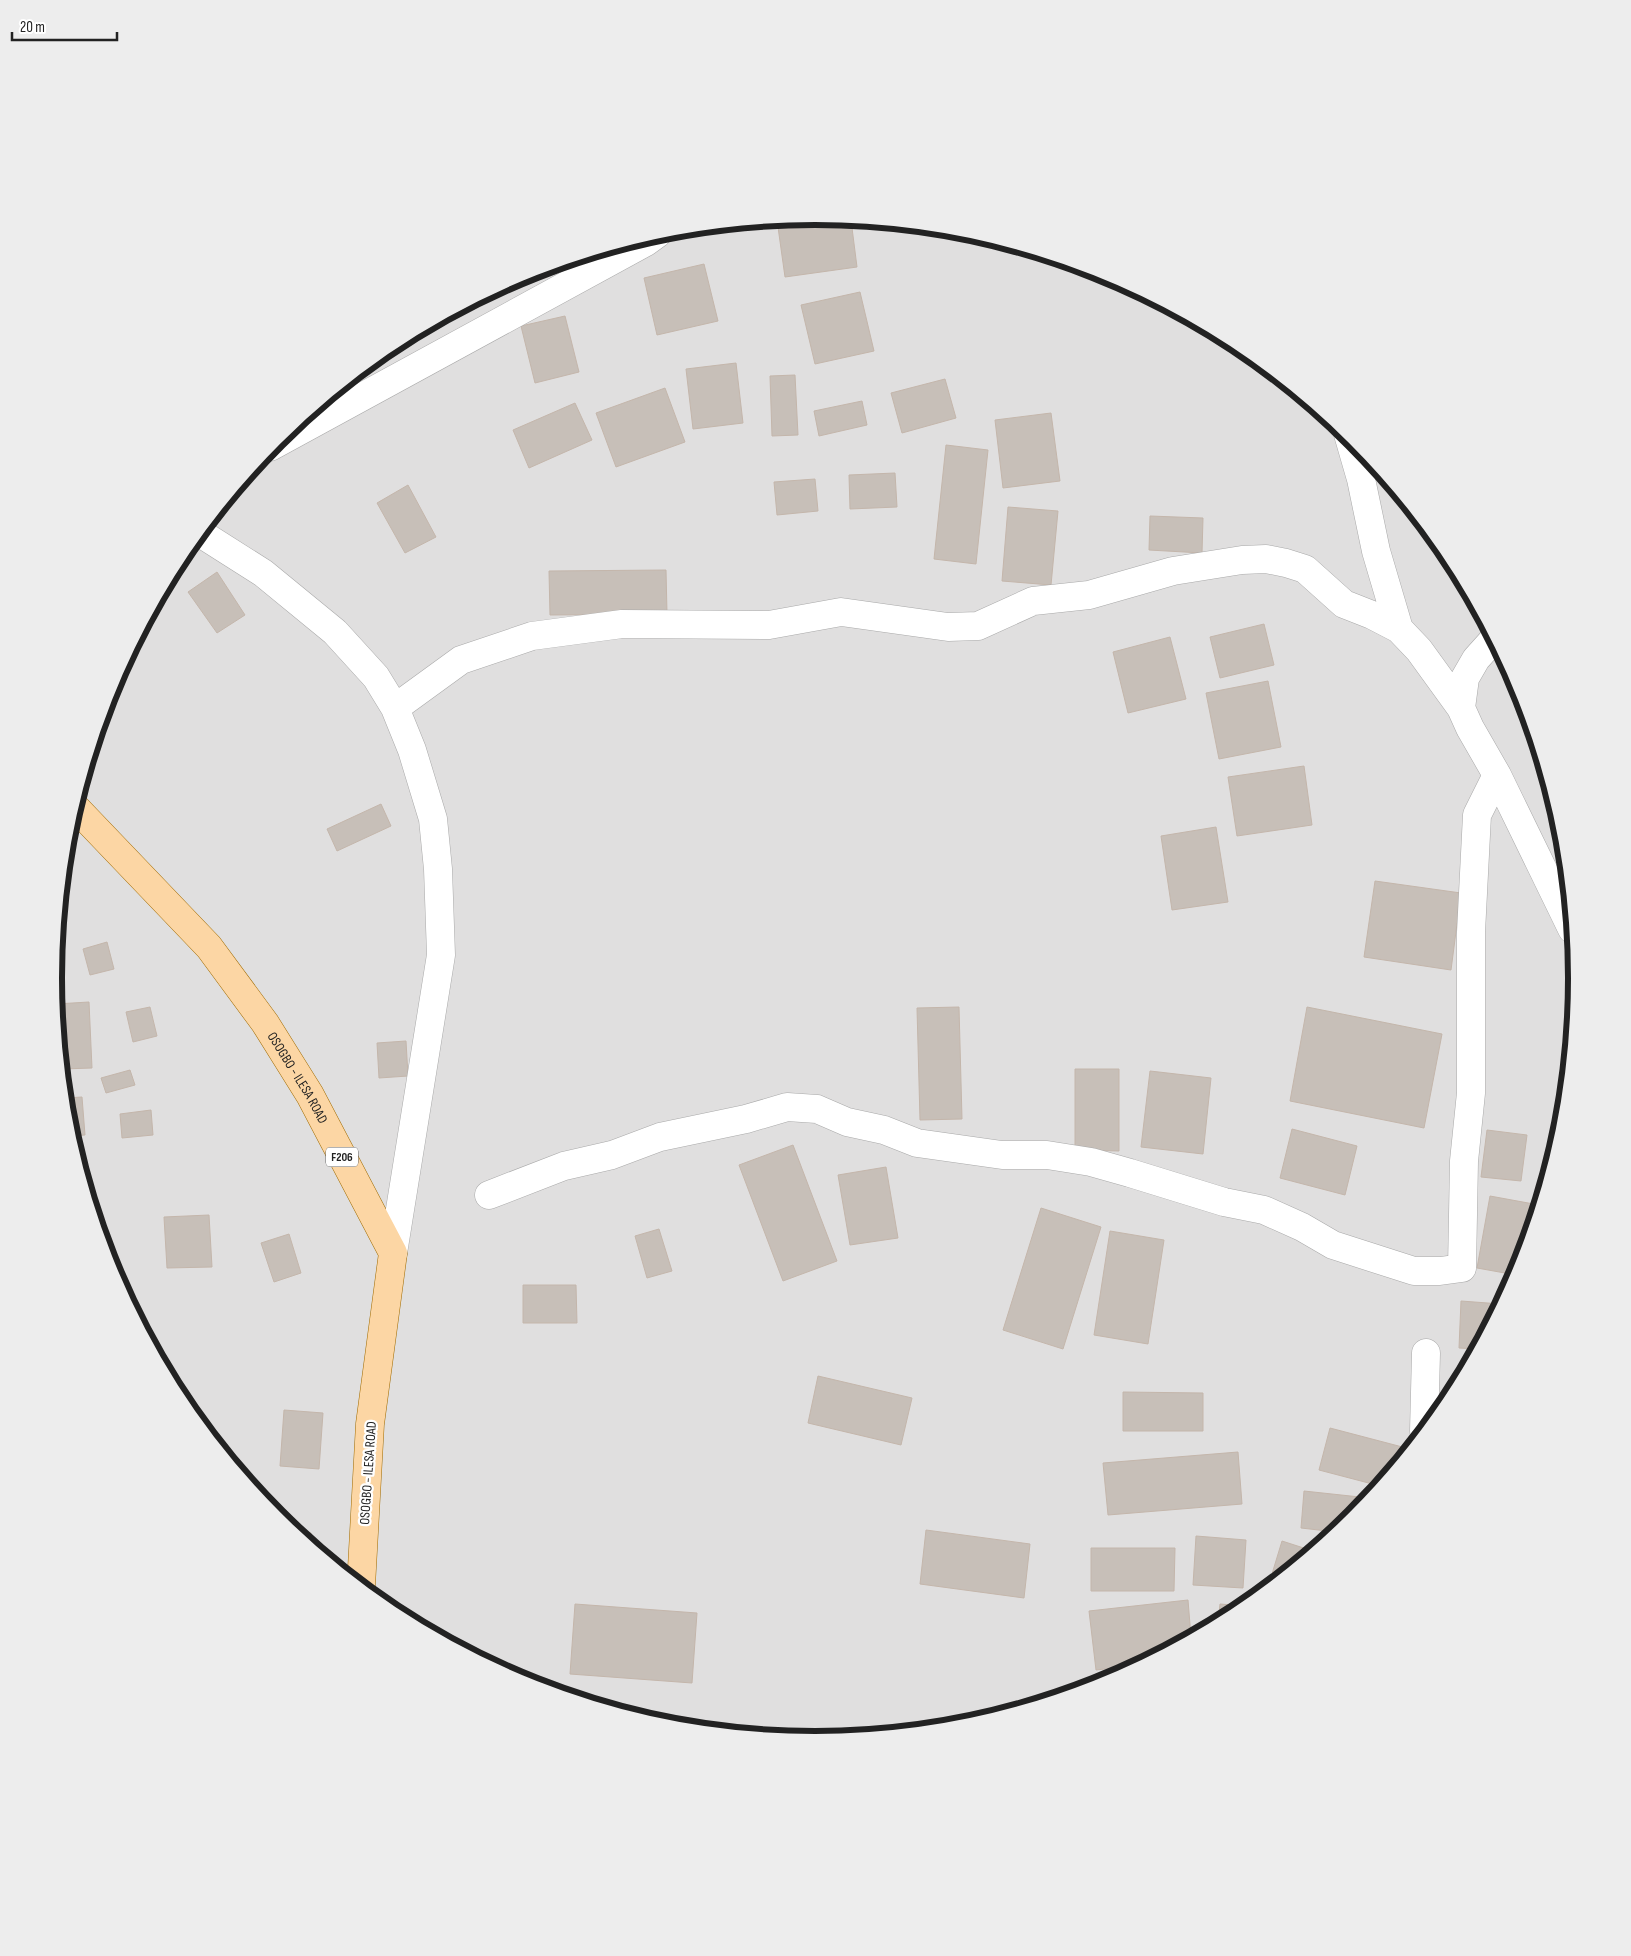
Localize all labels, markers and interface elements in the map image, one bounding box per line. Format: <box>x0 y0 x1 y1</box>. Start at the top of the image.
scale bar <box>12 10 118 42</box>
text: 20 m <box>20 18 45 37</box>
street label: OSOGBO - ILESA ROAD <box>264 1029 332 1126</box>
road number: F206 <box>326 1148 358 1166</box>
street label: OSOGBO - ILESA ROAD <box>356 1421 380 1525</box>

